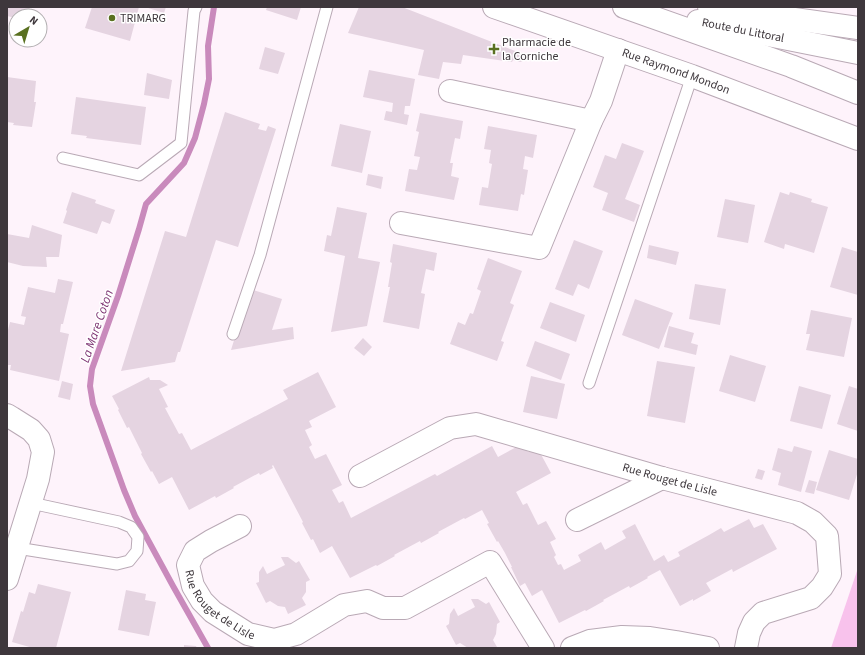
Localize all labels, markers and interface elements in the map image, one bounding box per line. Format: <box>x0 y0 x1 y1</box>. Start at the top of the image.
north arrow <box>8 8 48 48</box>
place label: TRIMARG <box>120 10 166 27</box>
text: N <box>26 12 41 29</box>
marker: TRIMARG <box>107 13 117 23</box>
street label: Route du Littoral <box>700 14 786 47</box>
place label: Pharmacie de la Corniche <box>502 34 571 65</box>
marker: Pharmacie de la Corniche <box>489 44 499 54</box>
street label: Rue Raymond Mondon <box>620 44 732 99</box>
water label: La Mare Coton <box>76 287 118 365</box>
street label: Rue Rouget de Lisle <box>620 459 719 501</box>
street label: Rue Rouget de Lisle <box>180 568 256 644</box>

